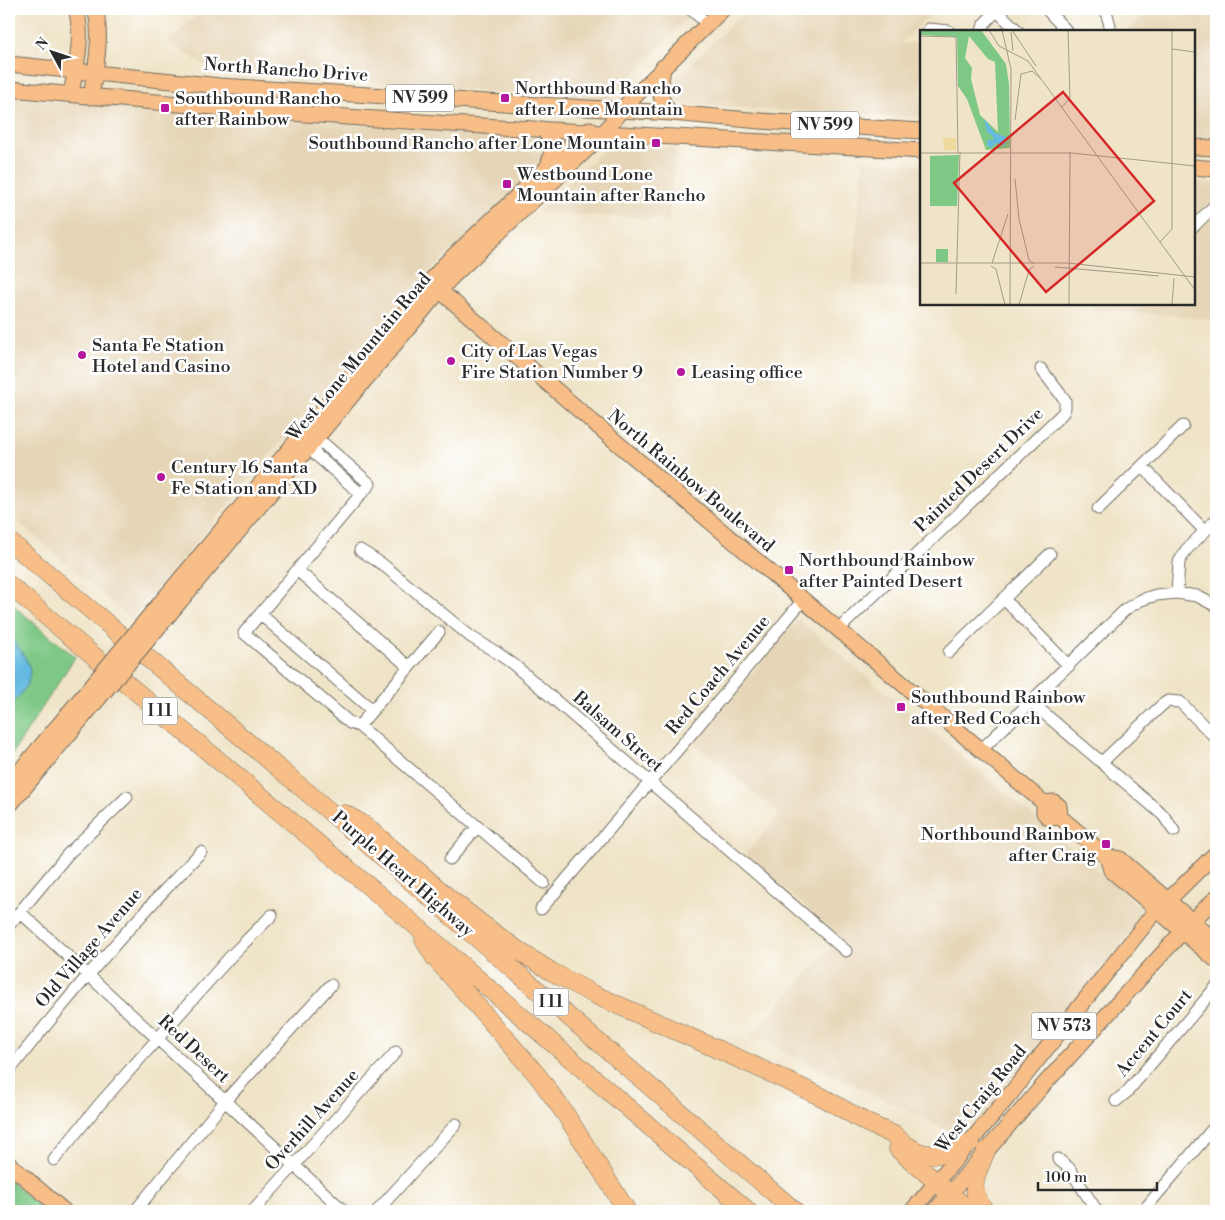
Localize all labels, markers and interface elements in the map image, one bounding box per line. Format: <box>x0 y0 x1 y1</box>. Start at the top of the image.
north arrow <box>28 28 78 78</box>
inset map <box>920 30 1195 305</box>
text: N <box>32 34 53 54</box>
street label: North Rancho Drive <box>203 53 369 87</box>
place label: Northbound Rancho after Lone Mountain <box>515 77 683 121</box>
road number: NV 599 <box>386 85 454 112</box>
place label: Southbound Rancho after Rainbow <box>175 87 341 131</box>
marker: Northbound Rancho after Lone Mountain <box>499 92 511 104</box>
marker: Southbound Rancho after Rainbow <box>159 102 171 114</box>
road number: NV 599 <box>791 112 859 138</box>
place label: Southbound Rancho after Lone Mountain <box>308 132 646 155</box>
marker: Southbound Rancho after Lone Mountain <box>650 137 662 149</box>
place label: Westbound Lone Mountain after Rancho <box>516 163 706 207</box>
marker: Westbound Lone Mountain after Rancho <box>501 178 513 190</box>
street label: West Lone Mountain Road <box>281 267 437 447</box>
place label: Santa Fe Station Hotel and Casino <box>92 334 231 378</box>
place label: City of Las Vegas Fire Station Number 9 <box>461 340 643 384</box>
marker: Santa Fe Station Hotel and Casino <box>76 349 88 361</box>
marker: City of Las Vegas Fire Station Number 9 <box>445 355 457 367</box>
place label: Leasing office <box>691 361 803 384</box>
marker: Leasing office <box>675 366 687 378</box>
street label: Painted Desert Drive <box>910 402 1048 538</box>
street label: North Rainbow Boulevard <box>603 404 780 558</box>
place label: Century 16 Santa Fe Station and XD <box>171 456 317 500</box>
marker: Century 16 Santa Fe Station and XD <box>155 471 167 483</box>
place label: Northbound Rainbow after Painted Desert <box>799 549 975 593</box>
marker: Northbound Rainbow after Painted Desert <box>783 564 795 576</box>
street label: Red Coach Avenue <box>661 610 775 740</box>
street label: Balsam Street <box>567 686 668 778</box>
place label: Southbound Rainbow after Red Coach <box>911 686 1086 730</box>
road number: I 11 <box>142 698 178 724</box>
marker: Southbound Rainbow after Red Coach <box>895 701 907 713</box>
street label: Purple Heart Highway <box>327 806 479 942</box>
place label: Northbound Rainbow after Craig <box>921 823 1097 867</box>
marker: Northbound Rainbow after Craig <box>1100 838 1112 850</box>
street label: Old Village Avenue <box>30 883 148 1013</box>
street label: Accent Court <box>1110 984 1198 1082</box>
road number: I 11 <box>534 989 568 1016</box>
street label: Red Desert <box>153 1010 235 1089</box>
road number: NV 573 <box>1032 1012 1096 1040</box>
street label: West Craig Road <box>930 1040 1032 1158</box>
street label: Overhill Avenue <box>260 1064 364 1176</box>
scale bar <box>1038 1160 1156 1192</box>
text: 100 m <box>1045 1168 1087 1187</box>

